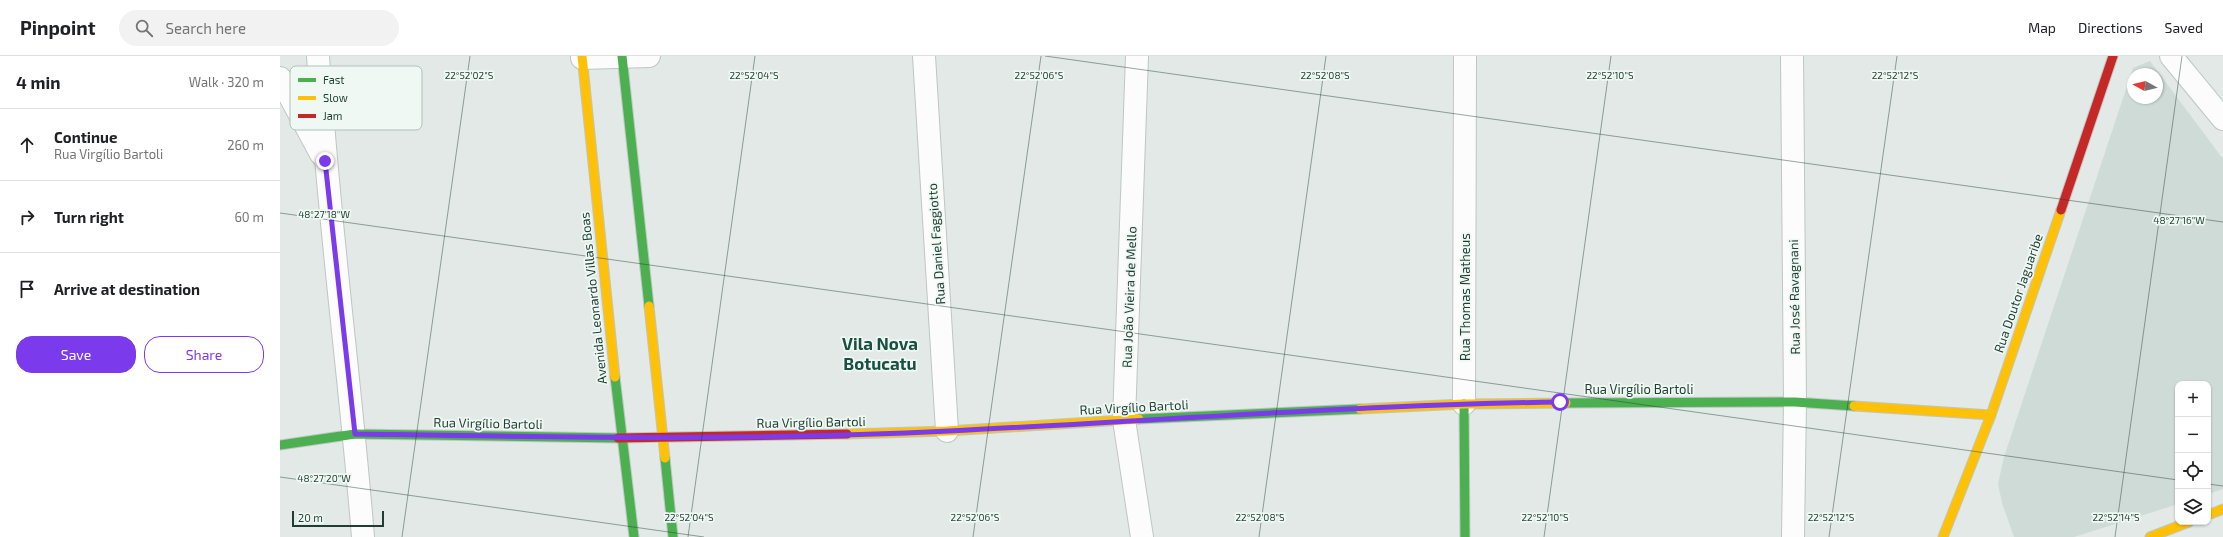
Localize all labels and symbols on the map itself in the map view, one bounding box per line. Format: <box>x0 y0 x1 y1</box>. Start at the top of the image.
legend <box>290 66 422 130</box>
north arrow <box>2127 68 2163 104</box>
text: 22°52'02"S <box>445 69 494 81</box>
text: 22°52'04"S <box>729 69 779 81</box>
text: 22°52'06"S <box>1015 69 1064 81</box>
text: 22°52'08"S <box>1300 69 1350 81</box>
text: 22°52'10"S <box>1586 69 1634 81</box>
text: 22°52'12"S <box>1872 69 1919 81</box>
text: Fast <box>323 73 345 86</box>
text: Slow <box>323 91 348 104</box>
text: Jam <box>323 109 342 122</box>
route end <box>316 152 334 170</box>
street label: Rua Daniel Faggiotto <box>924 183 948 305</box>
text: 48°27'18"W <box>298 208 350 220</box>
street label: Avenida Leonardo Villas Boas <box>576 211 610 385</box>
text: 48°27'16"W <box>2153 214 2205 226</box>
street label: Rua João Vieira de Mello <box>1119 226 1139 368</box>
street label: Rua Doutor Jaguaribe <box>1990 231 2046 355</box>
street label: Rua Thomas Matheus <box>1457 233 1473 361</box>
street label: Rua José Ravagnani <box>1785 239 1803 355</box>
district label: Vila Nova Botucatu <box>842 333 918 373</box>
street label: Rua Virgílio Bartoli <box>1584 381 1694 397</box>
route start <box>1551 393 1569 411</box>
street label: Rua Virgílio Bartoli <box>1079 396 1189 418</box>
street label: Rua Virgílio Bartoli <box>756 413 866 431</box>
street label: Rua Virgílio Bartoli <box>433 414 543 432</box>
text: 48°27'20"W <box>297 472 351 484</box>
scale bar <box>292 509 384 528</box>
text: 22°52'04"S <box>664 511 714 523</box>
text: 22°52'06"S <box>951 511 1000 523</box>
text: 22°52'08"S <box>1235 511 1285 523</box>
text: 22°52'10"S <box>1521 511 1569 523</box>
text: 22°52'12"S <box>1808 511 1855 523</box>
text: 22°52'14"S <box>2092 511 2140 523</box>

